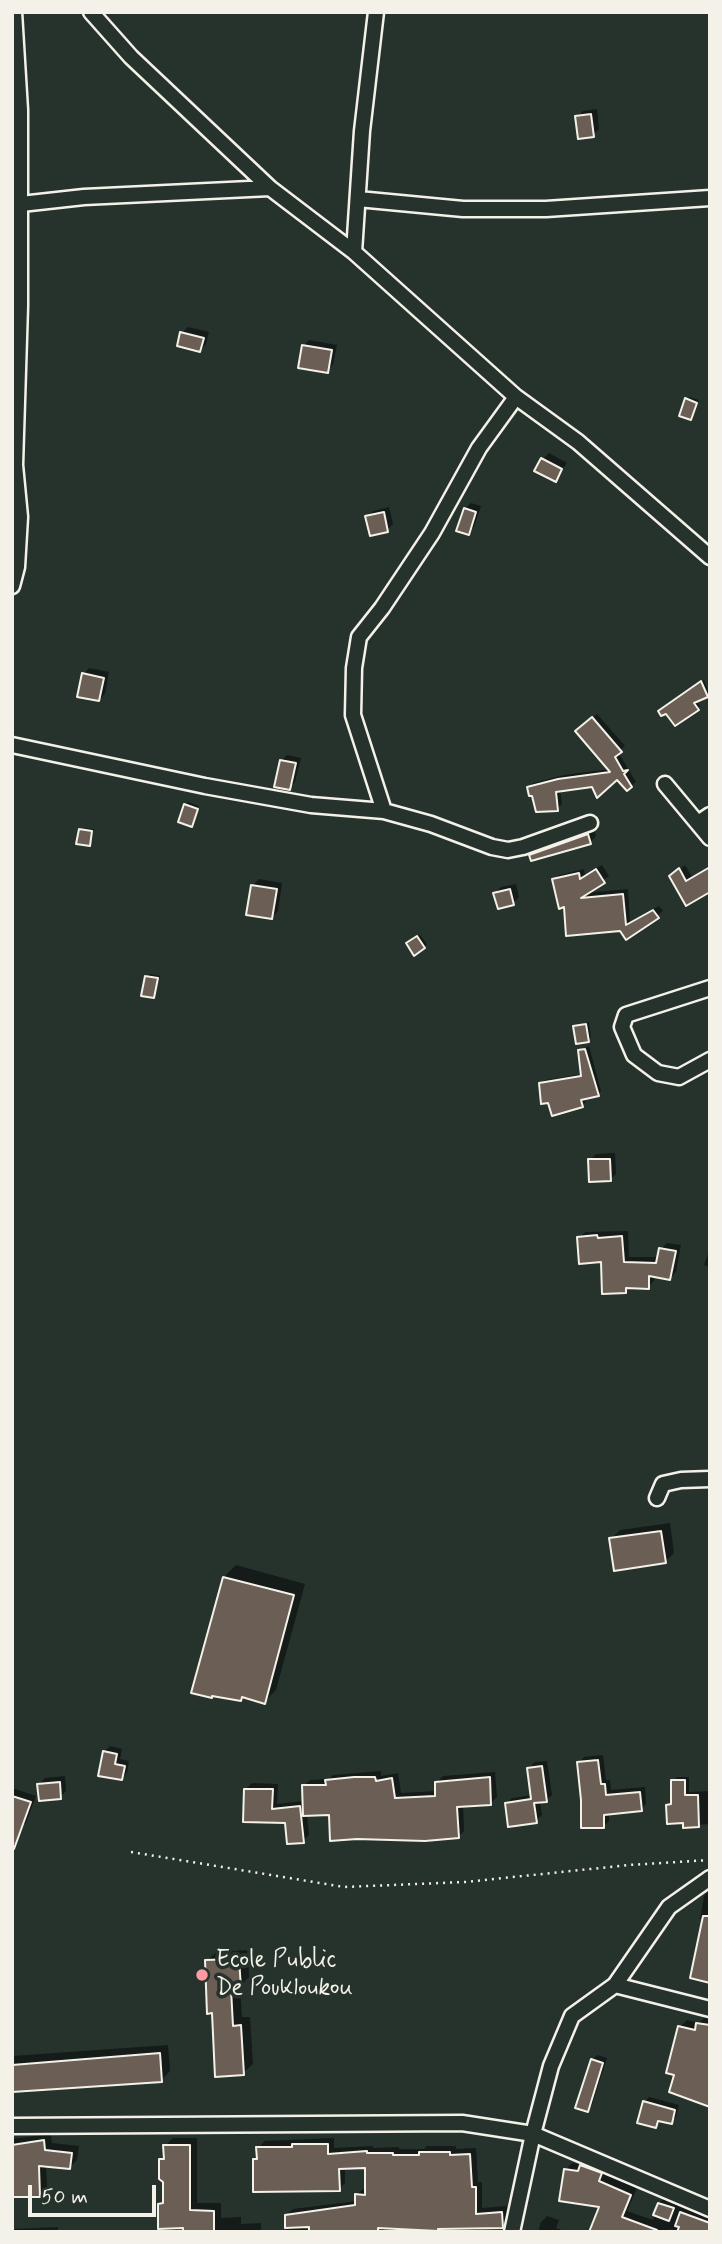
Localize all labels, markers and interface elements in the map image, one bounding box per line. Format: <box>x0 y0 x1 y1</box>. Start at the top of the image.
place label: Ecole Public De Poukloukou <box>216 1947 353 2003</box>
marker: Ecole Public De Poukloukou <box>194 1967 210 1983</box>
scale bar <box>32 2170 159 2214</box>
text: 50 m <box>41 2183 88 2211</box>

